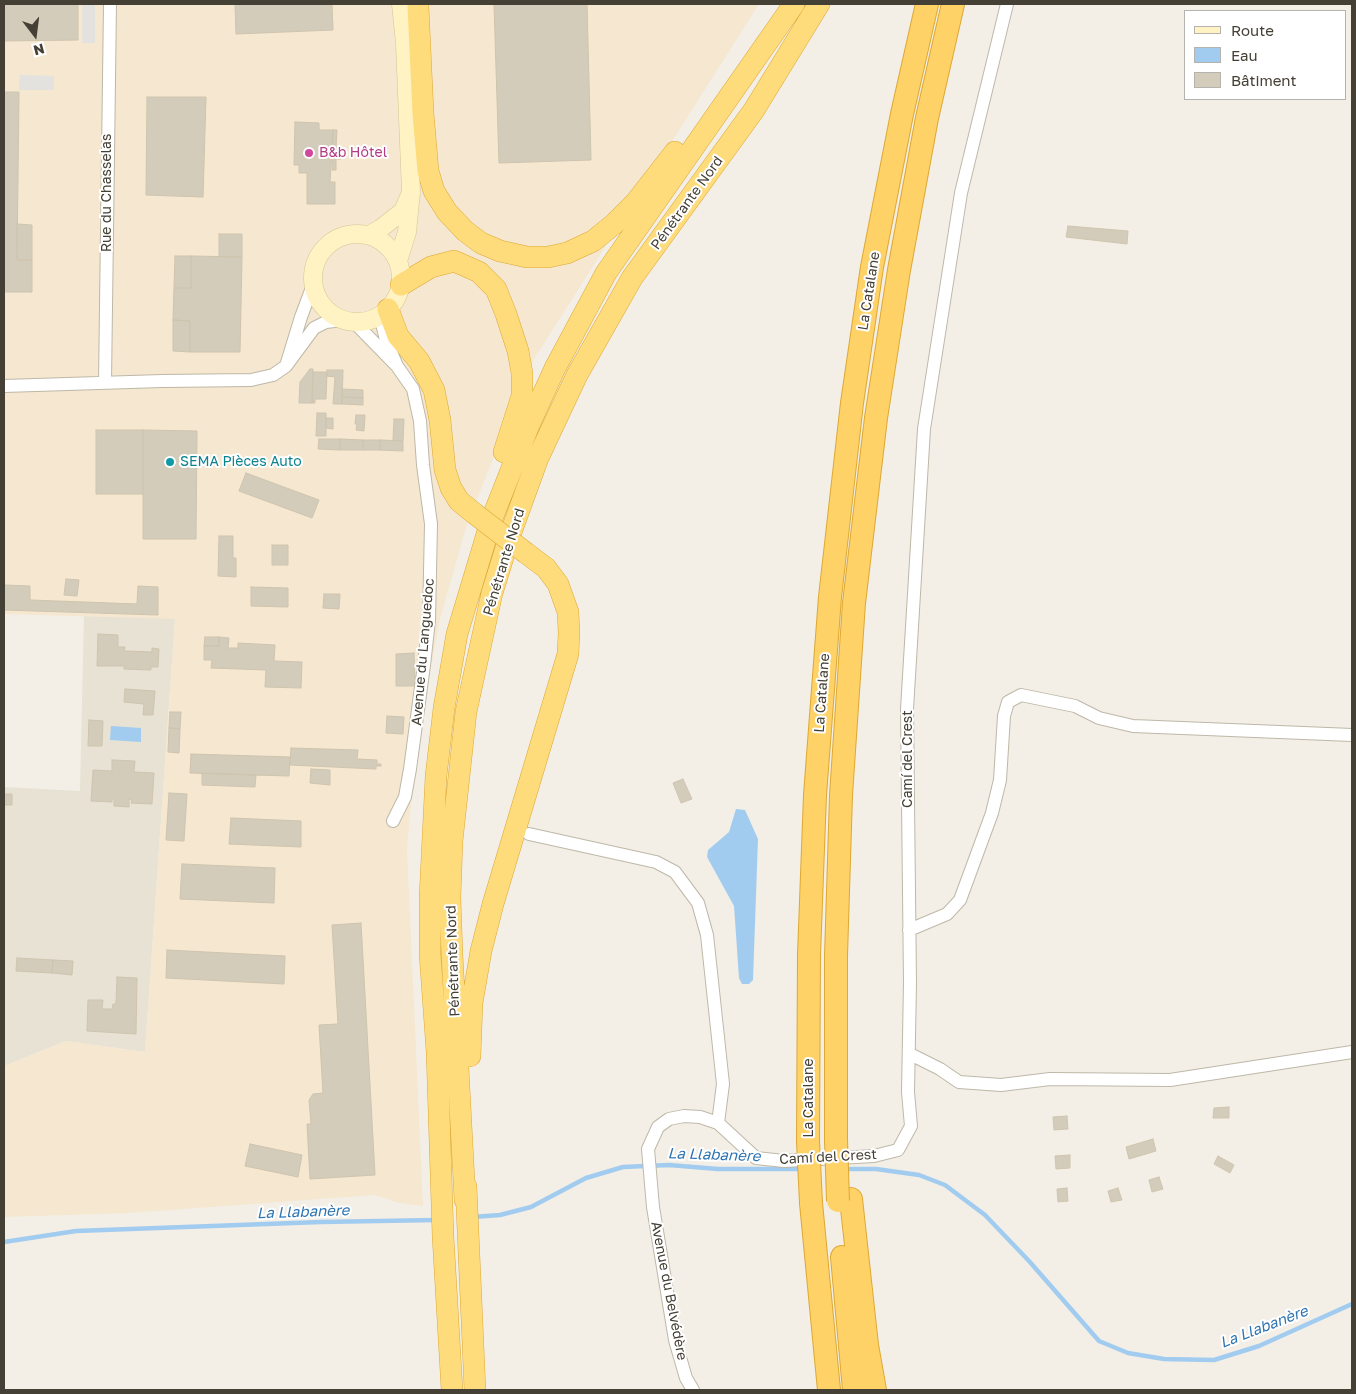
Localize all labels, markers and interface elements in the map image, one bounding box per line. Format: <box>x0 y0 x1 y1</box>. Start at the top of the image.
north arrow <box>10 10 60 60</box>
legend <box>1184 10 1346 100</box>
text: Route <box>1231 21 1274 39</box>
text: N <box>32 40 46 60</box>
text: Eau <box>1231 46 1258 64</box>
text: Bâtiment <box>1231 71 1296 89</box>
street label: Rue du Chasselas <box>99 134 115 252</box>
place label: B&b Hôtel <box>319 145 387 161</box>
marker: B&b Hôtel <box>303 147 315 159</box>
street label: Pénétrante Nord <box>647 153 727 253</box>
street label: La Catalane <box>854 250 884 332</box>
place label: SEMA Pièces Auto <box>180 454 302 470</box>
marker: SEMA Pièces Auto <box>164 456 176 468</box>
street label: Pénétrante Nord <box>480 506 528 618</box>
street label: Avenue du Languedoc <box>408 578 438 726</box>
street label: La Catalane <box>811 653 833 733</box>
street label: Camí del Crest <box>900 710 916 808</box>
street label: Pénétrante Nord <box>443 905 463 1017</box>
street label: La Catalane <box>801 1058 817 1138</box>
water label: La Llabanère <box>667 1144 761 1166</box>
street label: Camí del Crest <box>779 1146 877 1168</box>
water label: La Llabanère <box>256 1201 350 1223</box>
street label: Avenue du Belvédère <box>647 1220 691 1362</box>
water label: La Llabanère <box>1218 1302 1310 1352</box>

